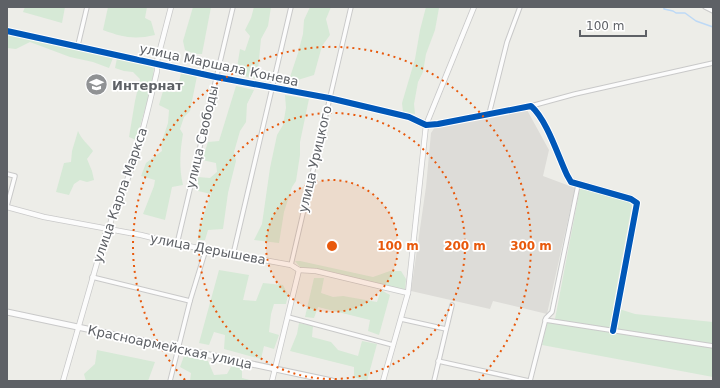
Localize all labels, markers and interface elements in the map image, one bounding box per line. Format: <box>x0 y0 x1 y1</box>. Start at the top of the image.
scale bar <box>580 12 646 38</box>
text: 100 m <box>586 19 624 33</box>
street label: улица Маршала Конева <box>138 41 300 89</box>
school or university icon: Интернат <box>84 72 110 98</box>
place label: Интернат <box>112 78 183 93</box>
street label: улица Свободы <box>183 84 221 190</box>
street label: улица Урицкого <box>295 104 335 214</box>
street label: улица Карла Маркса <box>90 126 150 264</box>
street label: улица Дерышева <box>149 230 267 268</box>
centre of rings <box>325 239 339 253</box>
text: 100 m <box>377 239 419 253</box>
text: 200 m <box>444 239 486 253</box>
text: 300 m <box>510 239 552 253</box>
street label: Красноармейская улица <box>86 322 254 372</box>

